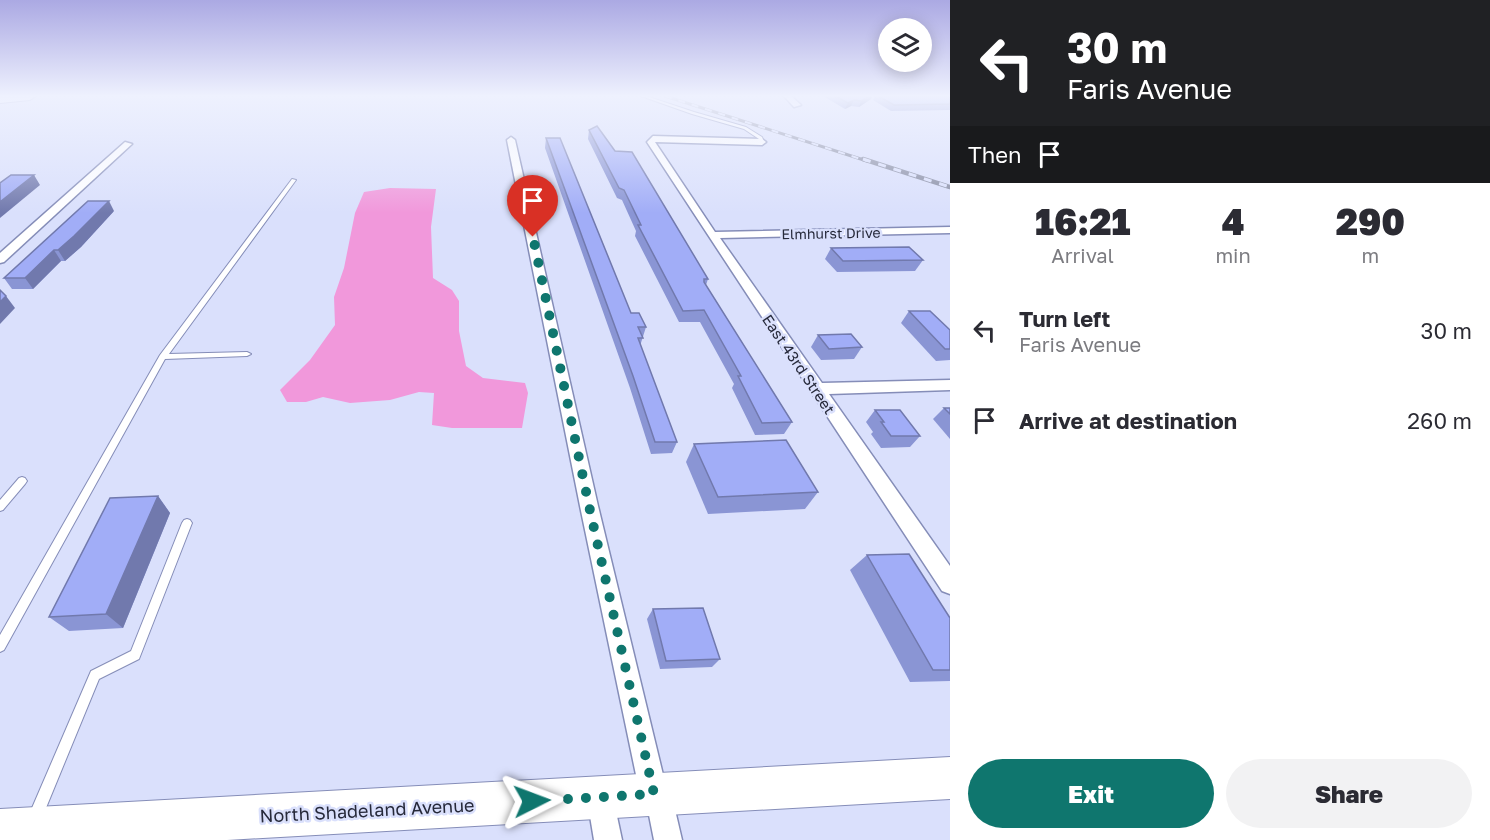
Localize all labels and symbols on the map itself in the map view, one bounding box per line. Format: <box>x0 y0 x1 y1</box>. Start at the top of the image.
pin <box>507 175 558 237</box>
street label: Elmhurst Drive <box>781 224 881 242</box>
street label: East 43rd Street <box>759 311 839 417</box>
position arrow <box>500 769 564 833</box>
street label: North Shadeland Avenue <box>259 793 475 827</box>

